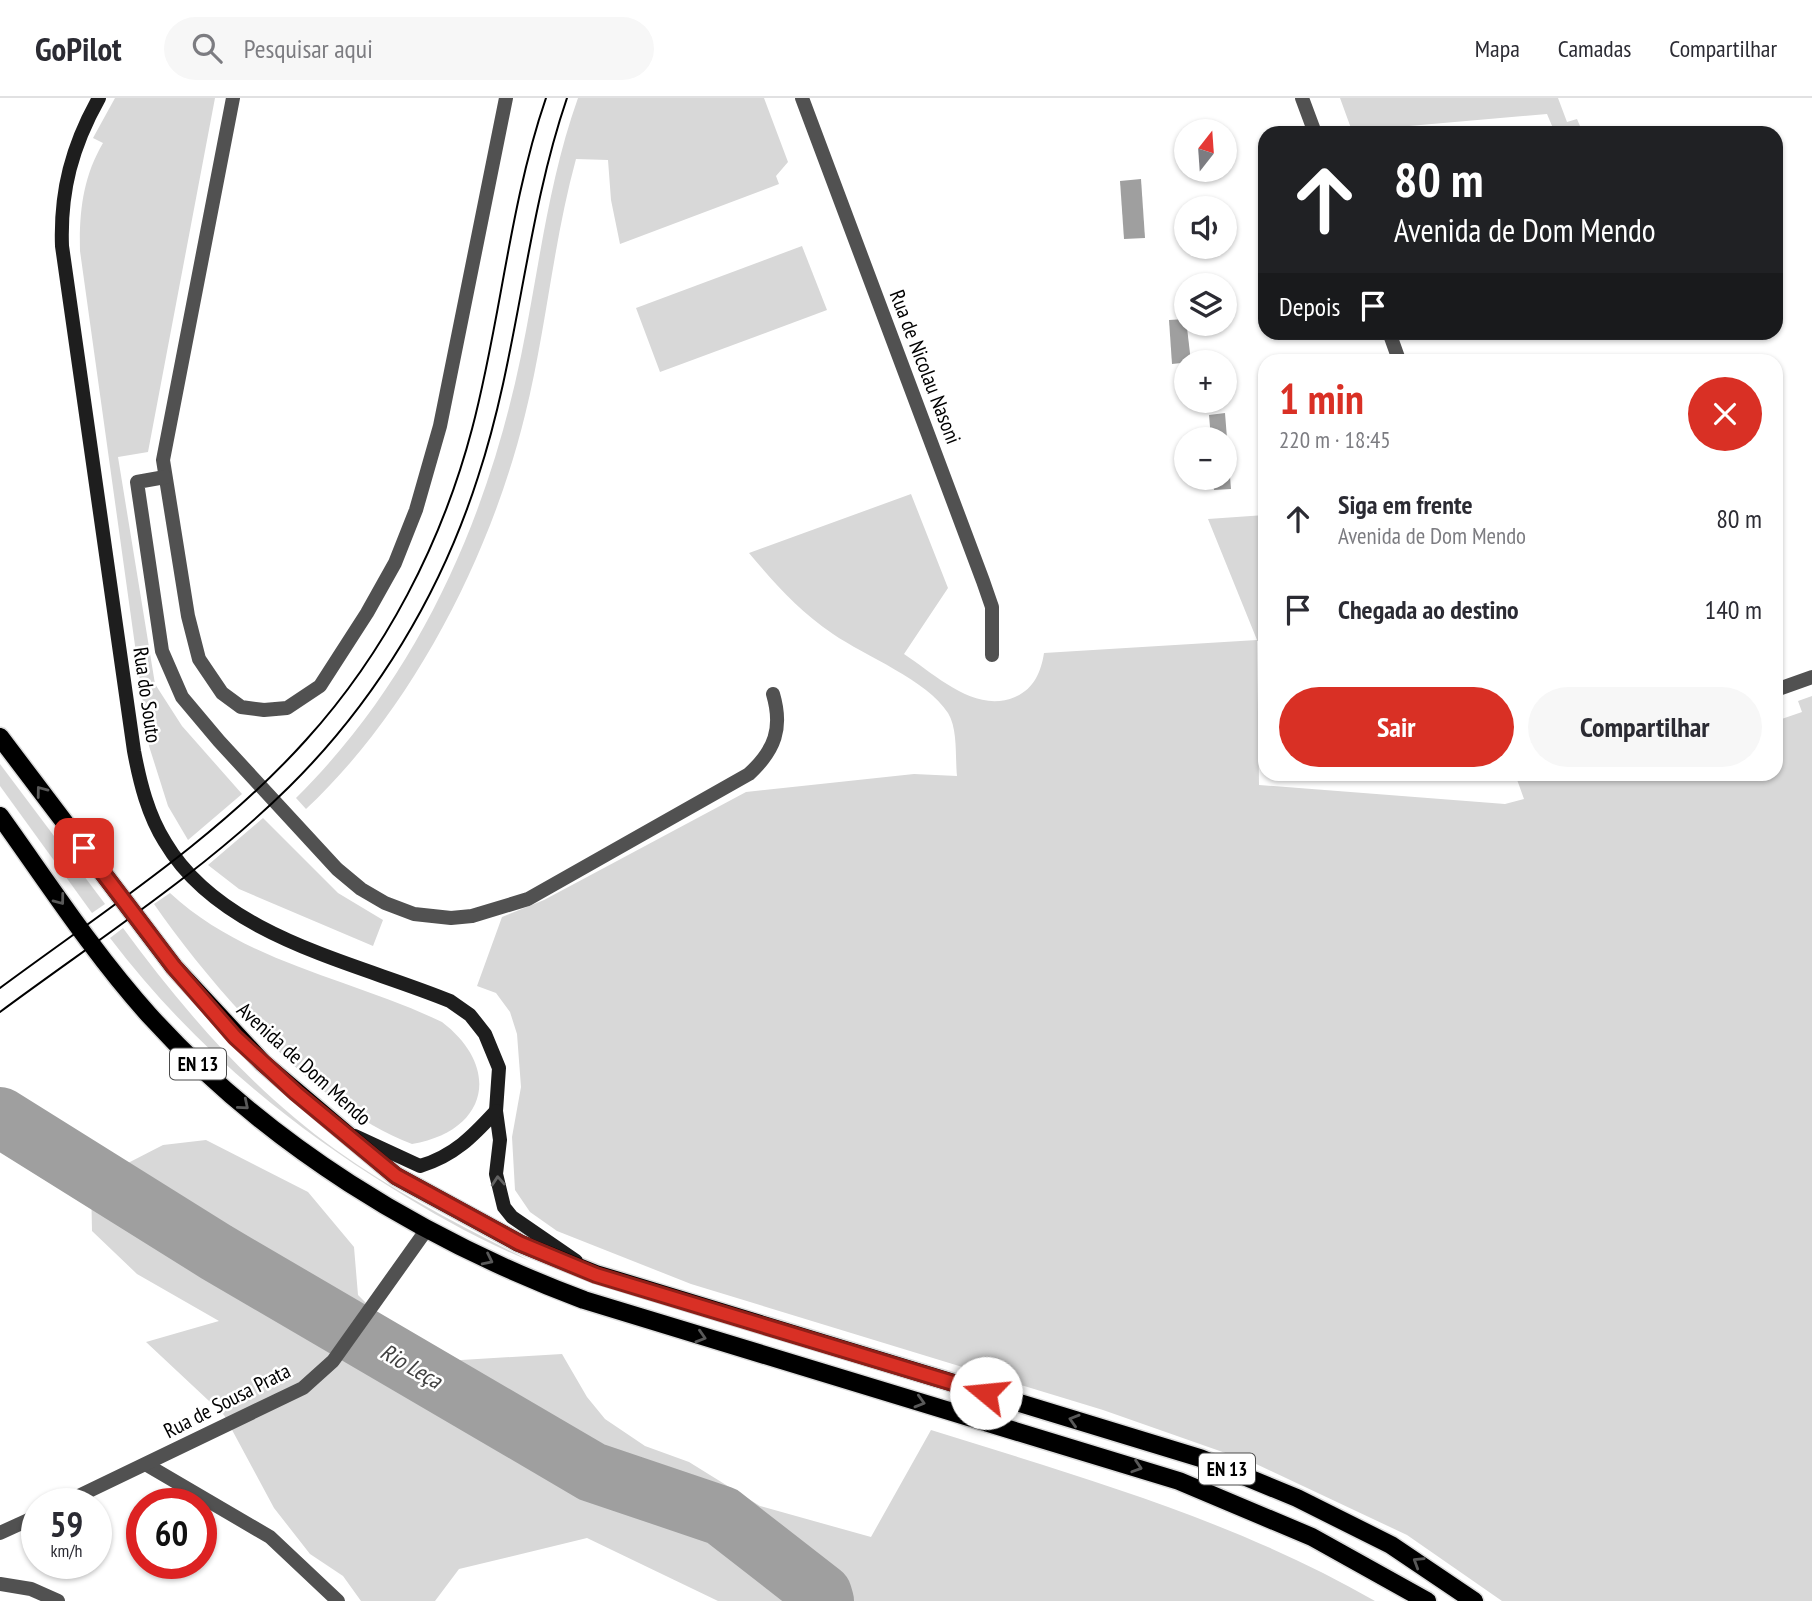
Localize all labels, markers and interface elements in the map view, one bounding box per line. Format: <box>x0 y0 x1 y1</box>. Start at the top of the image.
search box <box>164 17 654 80</box>
text: GoPilot <box>35 27 122 70</box>
icon: search <box>188 29 226 67</box>
text: Pesquisar aqui <box>244 32 373 65</box>
text: Mapa <box>1475 33 1520 64</box>
text: Camadas <box>1558 33 1631 64</box>
text: Compartilhar <box>1669 33 1777 64</box>
north arrow <box>1174 119 1237 182</box>
map controls <box>1174 119 1237 490</box>
text: 80 m <box>1394 147 1483 211</box>
icon: ahead <box>1279 154 1370 245</box>
button: sound <box>1174 196 1237 259</box>
text: Avenida de Dom Mendo <box>1394 209 1656 251</box>
button: layers <box>1174 273 1237 336</box>
street label: Rua de Nicolau Nasoni <box>884 286 967 448</box>
icon: arrive <box>1354 287 1392 325</box>
text: Depois <box>1279 290 1340 323</box>
button: + <box>1174 350 1237 413</box>
text: 1 min <box>1279 371 1364 426</box>
button: close <box>1688 377 1762 451</box>
text: 220 m · 18:45 <box>1279 425 1391 454</box>
button: − <box>1174 427 1237 490</box>
text: Siga em frente <box>1338 488 1473 521</box>
icon: ahead <box>1279 500 1317 538</box>
text: 80 m <box>1716 502 1762 535</box>
text: Avenida de Dom Mendo <box>1338 521 1526 550</box>
icon: arrive <box>1279 591 1317 629</box>
text: Chegada ao destino <box>1338 593 1519 626</box>
text: 140 m <box>1704 593 1762 626</box>
street label: Rua do Souto <box>127 645 168 745</box>
button: Sair <box>1279 687 1514 767</box>
button: Compartilhar <box>1528 687 1762 767</box>
one-way arrow <box>36 786 49 799</box>
pin <box>54 818 114 878</box>
icon: arrive <box>65 829 103 867</box>
one-way arrow <box>52 892 65 904</box>
street label: Avenida de Dom Mendo <box>232 996 377 1131</box>
road number: EN 13 <box>170 1048 226 1080</box>
one-way arrow <box>236 1097 249 1109</box>
one-way arrow <box>491 1175 506 1186</box>
one-way arrow <box>481 1252 493 1266</box>
one-way arrow <box>695 1329 707 1344</box>
water label: Rio Leça <box>375 1336 449 1396</box>
position arrow <box>949 1356 1023 1430</box>
street label: Rua de Sousa Prata <box>159 1357 295 1444</box>
one-way arrow <box>913 1393 925 1408</box>
one-way arrow <box>1068 1413 1080 1428</box>
road number: EN 13 <box>1199 1454 1255 1484</box>
one-way arrow <box>1131 1459 1143 1474</box>
speed limit sign: 60 <box>126 1488 217 1579</box>
text: 59 <box>50 1501 83 1547</box>
text: km/h <box>51 1539 82 1562</box>
one-way arrow <box>1413 1557 1426 1570</box>

